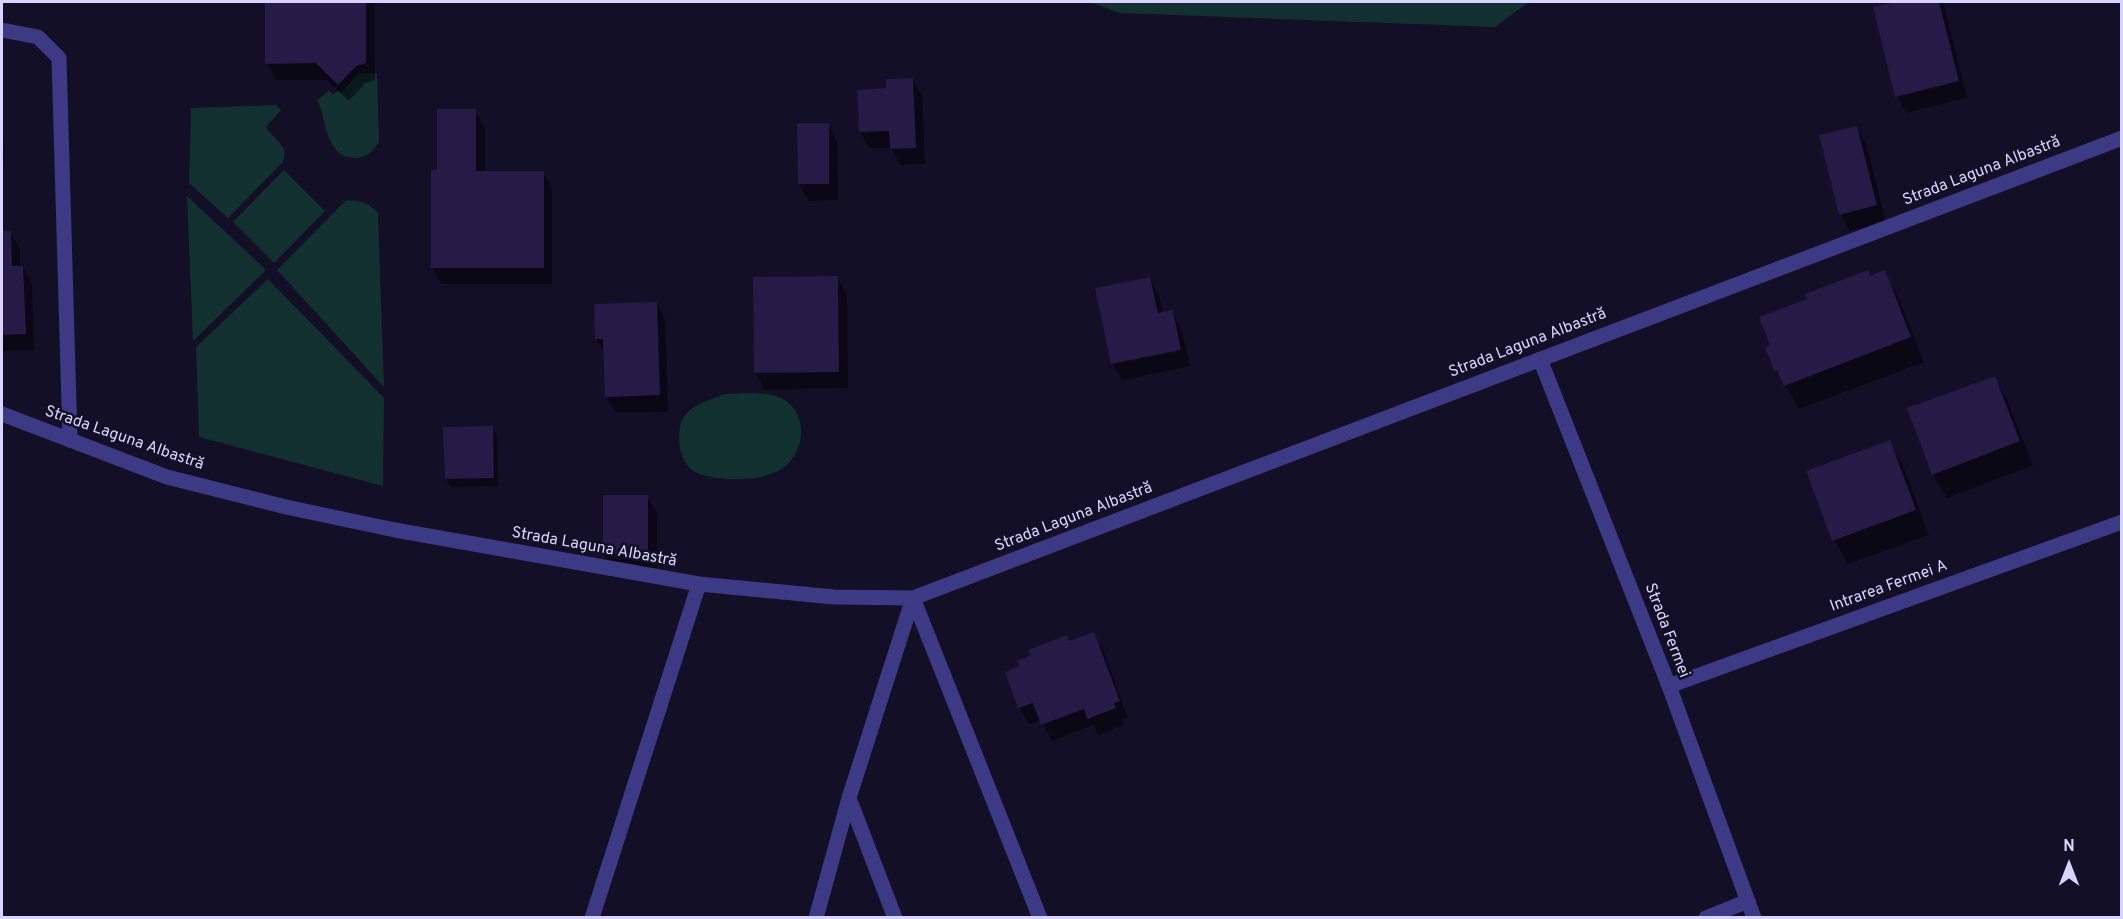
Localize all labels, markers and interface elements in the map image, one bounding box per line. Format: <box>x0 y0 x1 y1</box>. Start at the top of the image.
street label: Strada Laguna Albastră <box>1900 133 2064 211</box>
street label: Strada Laguna Albastră <box>1446 305 1610 383</box>
street label: Strada Laguna Albastră <box>42 403 206 475</box>
street label: Strada Laguna Albastră <box>992 479 1156 557</box>
street label: Strada Laguna Albastră <box>510 524 678 572</box>
street label: Intrarea Fermei A <box>1828 557 1950 617</box>
street label: Strada Fermei <box>1639 581 1693 681</box>
north arrow <box>2039 835 2099 895</box>
text: N <box>2063 837 2075 857</box>

